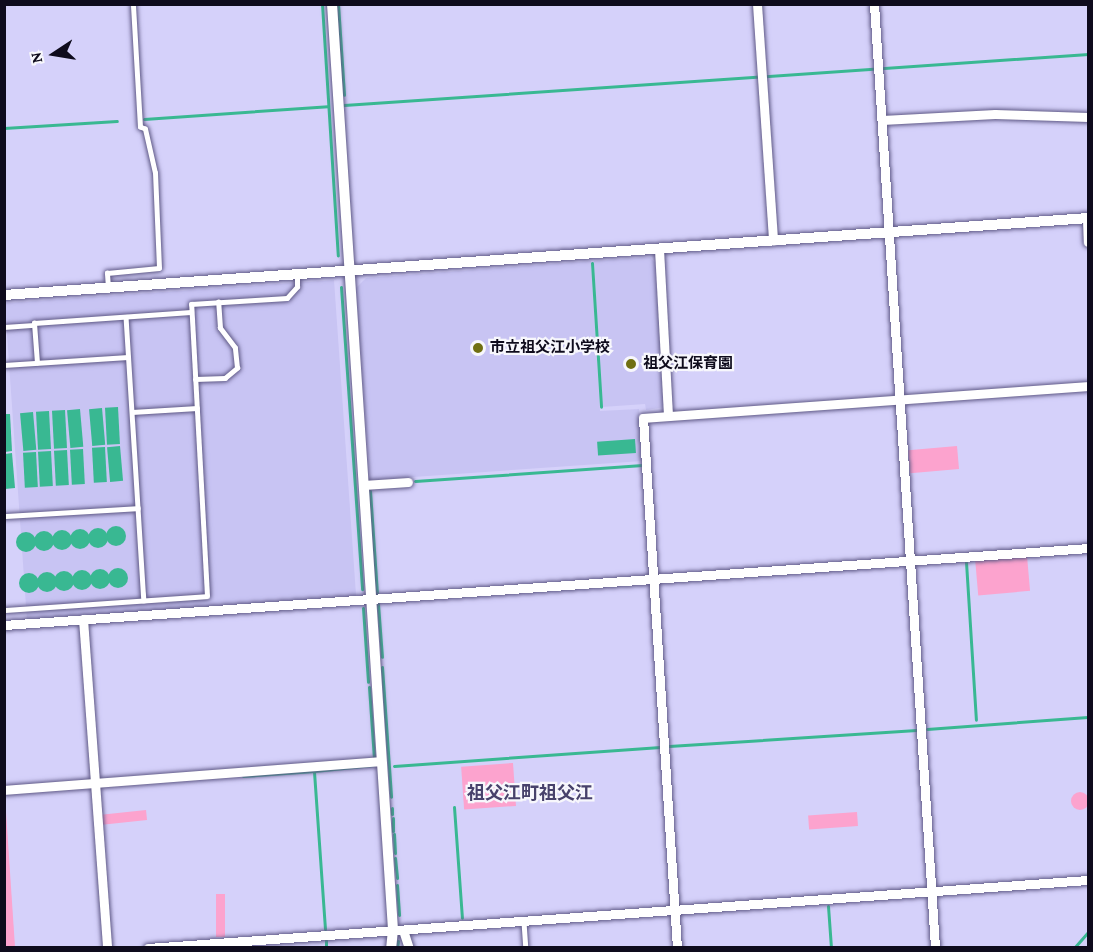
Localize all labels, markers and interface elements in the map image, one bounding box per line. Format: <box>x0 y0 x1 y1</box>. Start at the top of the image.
north arrow <box>24 24 84 84</box>
text: N <box>26 51 45 65</box>
place label: 市立祖父江小学校 <box>490 339 610 357</box>
marker: 市立祖父江小学校 <box>471 341 485 355</box>
place label: 祖父江保育園 <box>643 355 733 373</box>
marker: 祖父江保育園 <box>624 357 638 371</box>
district label: 祖父江町祖父江 <box>467 782 593 804</box>

